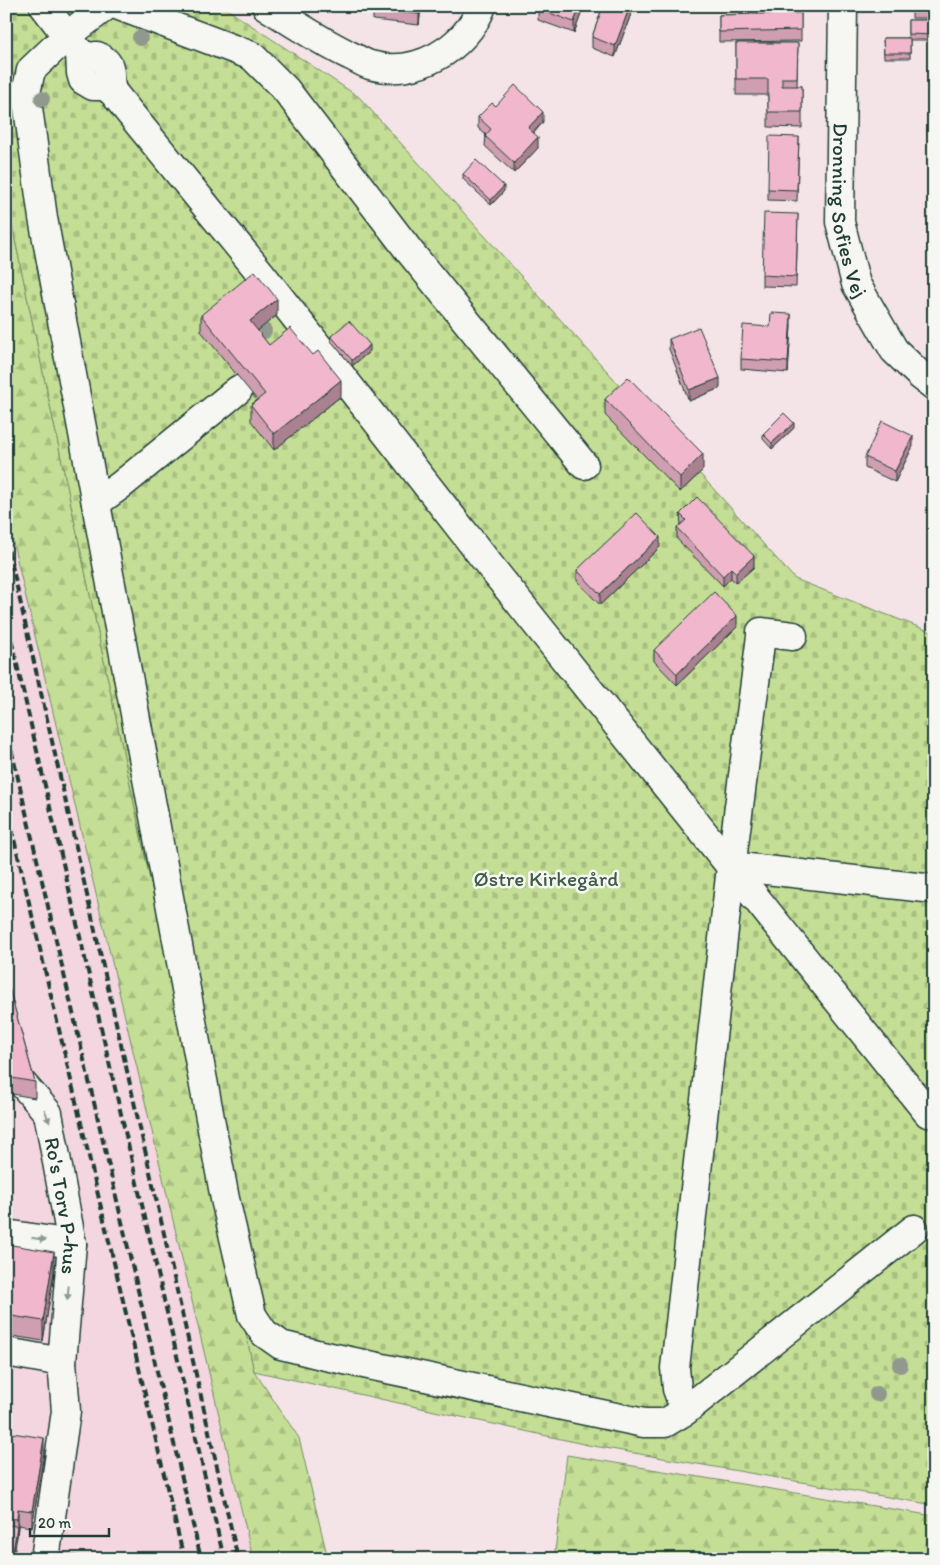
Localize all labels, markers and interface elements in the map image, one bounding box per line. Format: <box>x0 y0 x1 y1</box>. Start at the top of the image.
street label: Dronning Sofies Vej <box>827 123 873 302</box>
park label: Østre Kirkegård <box>474 866 618 891</box>
one-way arrow <box>43 1109 51 1124</box>
street label: Ro's Torv P-hus <box>40 1135 85 1276</box>
one-way arrow <box>31 1235 47 1243</box>
one-way arrow <box>63 1285 71 1301</box>
scale bar <box>30 1505 109 1537</box>
text: 20 m <box>38 1514 72 1532</box>

